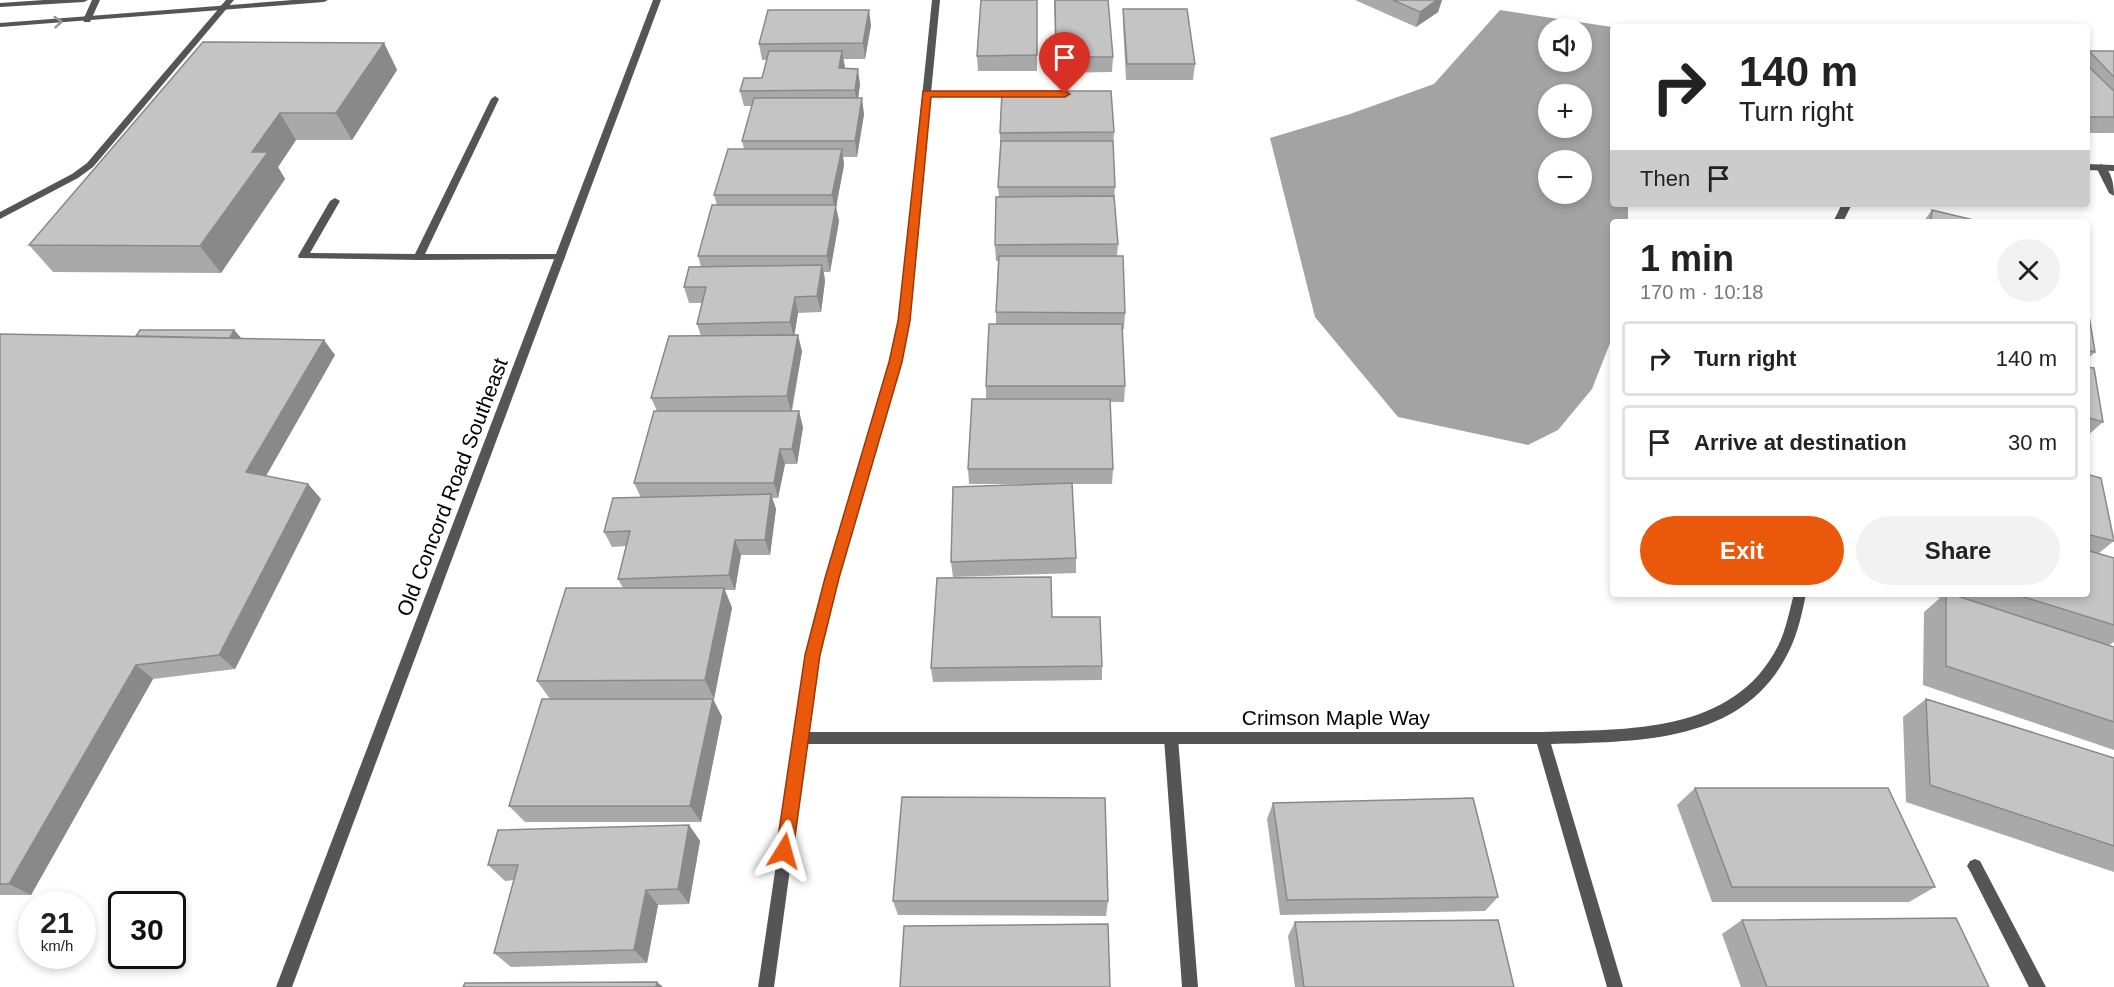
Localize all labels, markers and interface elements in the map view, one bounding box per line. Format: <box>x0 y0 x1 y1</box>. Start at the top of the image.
one-way arrow <box>54 16 63 29</box>
map controls <box>1538 18 1592 204</box>
button: sound <box>1538 18 1592 72</box>
pin <box>1039 32 1090 94</box>
icon: arrive <box>1048 41 1081 74</box>
icon: right <box>1640 48 1718 126</box>
text: 140 m <box>1739 48 1858 95</box>
button: + <box>1538 84 1592 138</box>
text: Turn right <box>1739 97 1854 127</box>
button: − <box>1538 150 1592 204</box>
icon: arrive <box>1702 162 1735 195</box>
text: Then <box>1640 166 1690 191</box>
text: 1 min <box>1640 238 1734 279</box>
button: close <box>1997 239 2060 302</box>
text: 170 m · 10:18 <box>1640 281 1763 303</box>
icon: right <box>1643 342 1676 375</box>
text: Turn right <box>1694 346 1796 371</box>
text: 140 m <box>1996 346 2057 371</box>
street label: Old Concord Road Southeast <box>392 355 512 619</box>
icon: arrive <box>1643 426 1676 459</box>
text: Arrive at destination <box>1694 430 1907 455</box>
text: 30 m <box>2008 430 2057 455</box>
button: Exit <box>1640 516 1844 585</box>
button: Share <box>1856 516 2060 585</box>
street label: Crimson Maple Way <box>1242 706 1431 729</box>
position arrow <box>752 819 816 883</box>
speed limit sign: 30 <box>108 891 186 969</box>
text: 21 <box>40 906 74 939</box>
text: km/h <box>41 937 73 954</box>

